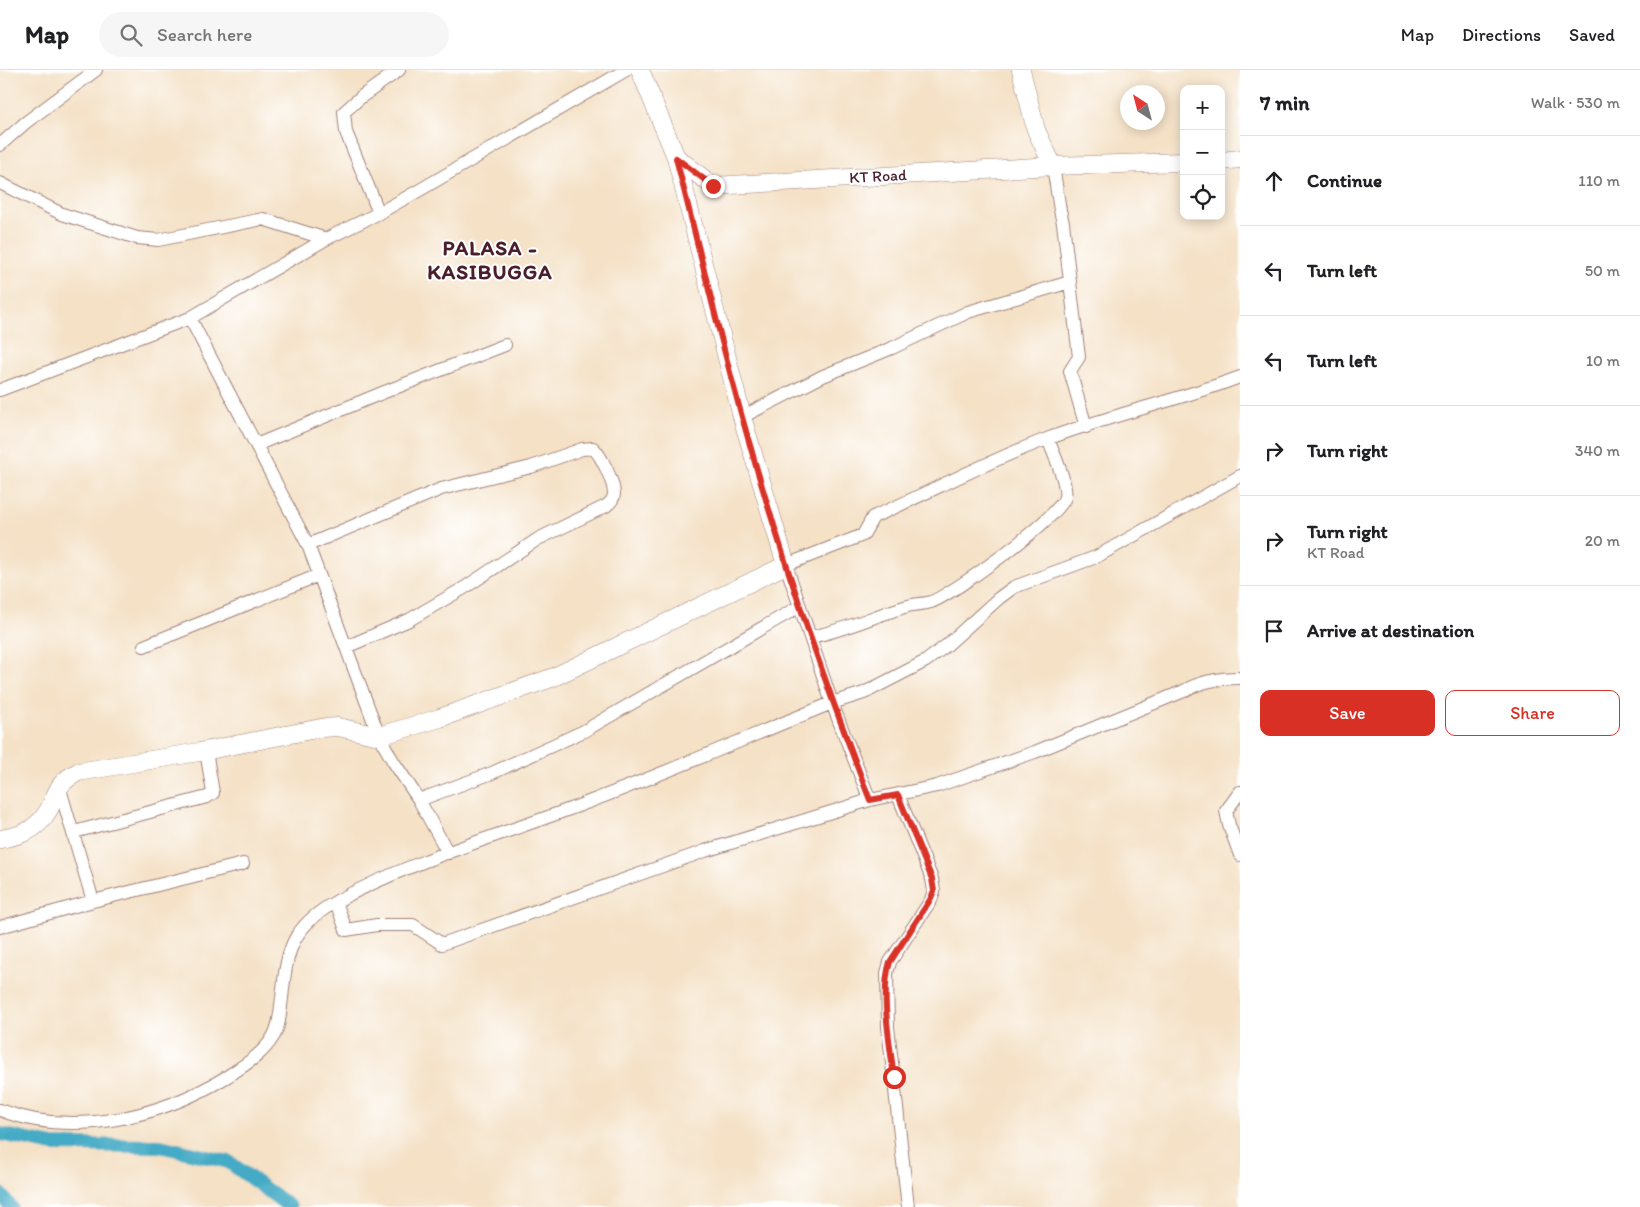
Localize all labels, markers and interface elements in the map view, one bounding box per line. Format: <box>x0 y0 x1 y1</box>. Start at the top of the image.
search box <box>99 12 449 57</box>
text: Map <box>25 20 69 49</box>
icon: search <box>117 21 145 49</box>
text: Search here <box>157 23 252 46</box>
text: Map <box>1401 24 1434 46</box>
text: Directions <box>1462 24 1541 46</box>
text: Saved <box>1569 24 1615 46</box>
north arrow <box>1120 85 1165 130</box>
map controls <box>1180 85 1225 220</box>
button: + <box>1180 85 1225 130</box>
text: 7 min <box>1260 90 1309 115</box>
text: Walk · 530 m <box>1531 93 1620 112</box>
button: − <box>1180 130 1225 175</box>
street label: KT Road <box>849 165 907 187</box>
icon: ahead <box>1260 167 1288 195</box>
text: Continue <box>1307 169 1382 192</box>
text: 110 m <box>1578 171 1620 190</box>
route end <box>702 175 725 198</box>
button: locate <box>1180 175 1225 220</box>
district label: PALASA - KASIBUGGA <box>427 235 553 284</box>
icon: left <box>1260 257 1288 285</box>
text: Turn left <box>1307 259 1377 282</box>
text: 50 m <box>1585 261 1620 280</box>
icon: left <box>1260 347 1288 375</box>
text: Turn left <box>1307 349 1377 372</box>
text: 10 m <box>1586 351 1620 370</box>
icon: right <box>1260 437 1288 465</box>
text: Turn right <box>1307 439 1388 462</box>
text: 340 m <box>1575 441 1620 460</box>
text: Turn right <box>1307 520 1388 543</box>
icon: right <box>1260 527 1288 555</box>
text: 20 m <box>1585 531 1620 550</box>
text: KT Road <box>1307 543 1365 562</box>
icon: arrive <box>1260 617 1288 645</box>
text: Arrive at destination <box>1307 619 1474 642</box>
button: Save <box>1260 690 1435 736</box>
button: Share <box>1445 690 1620 736</box>
route start <box>883 1066 906 1089</box>

